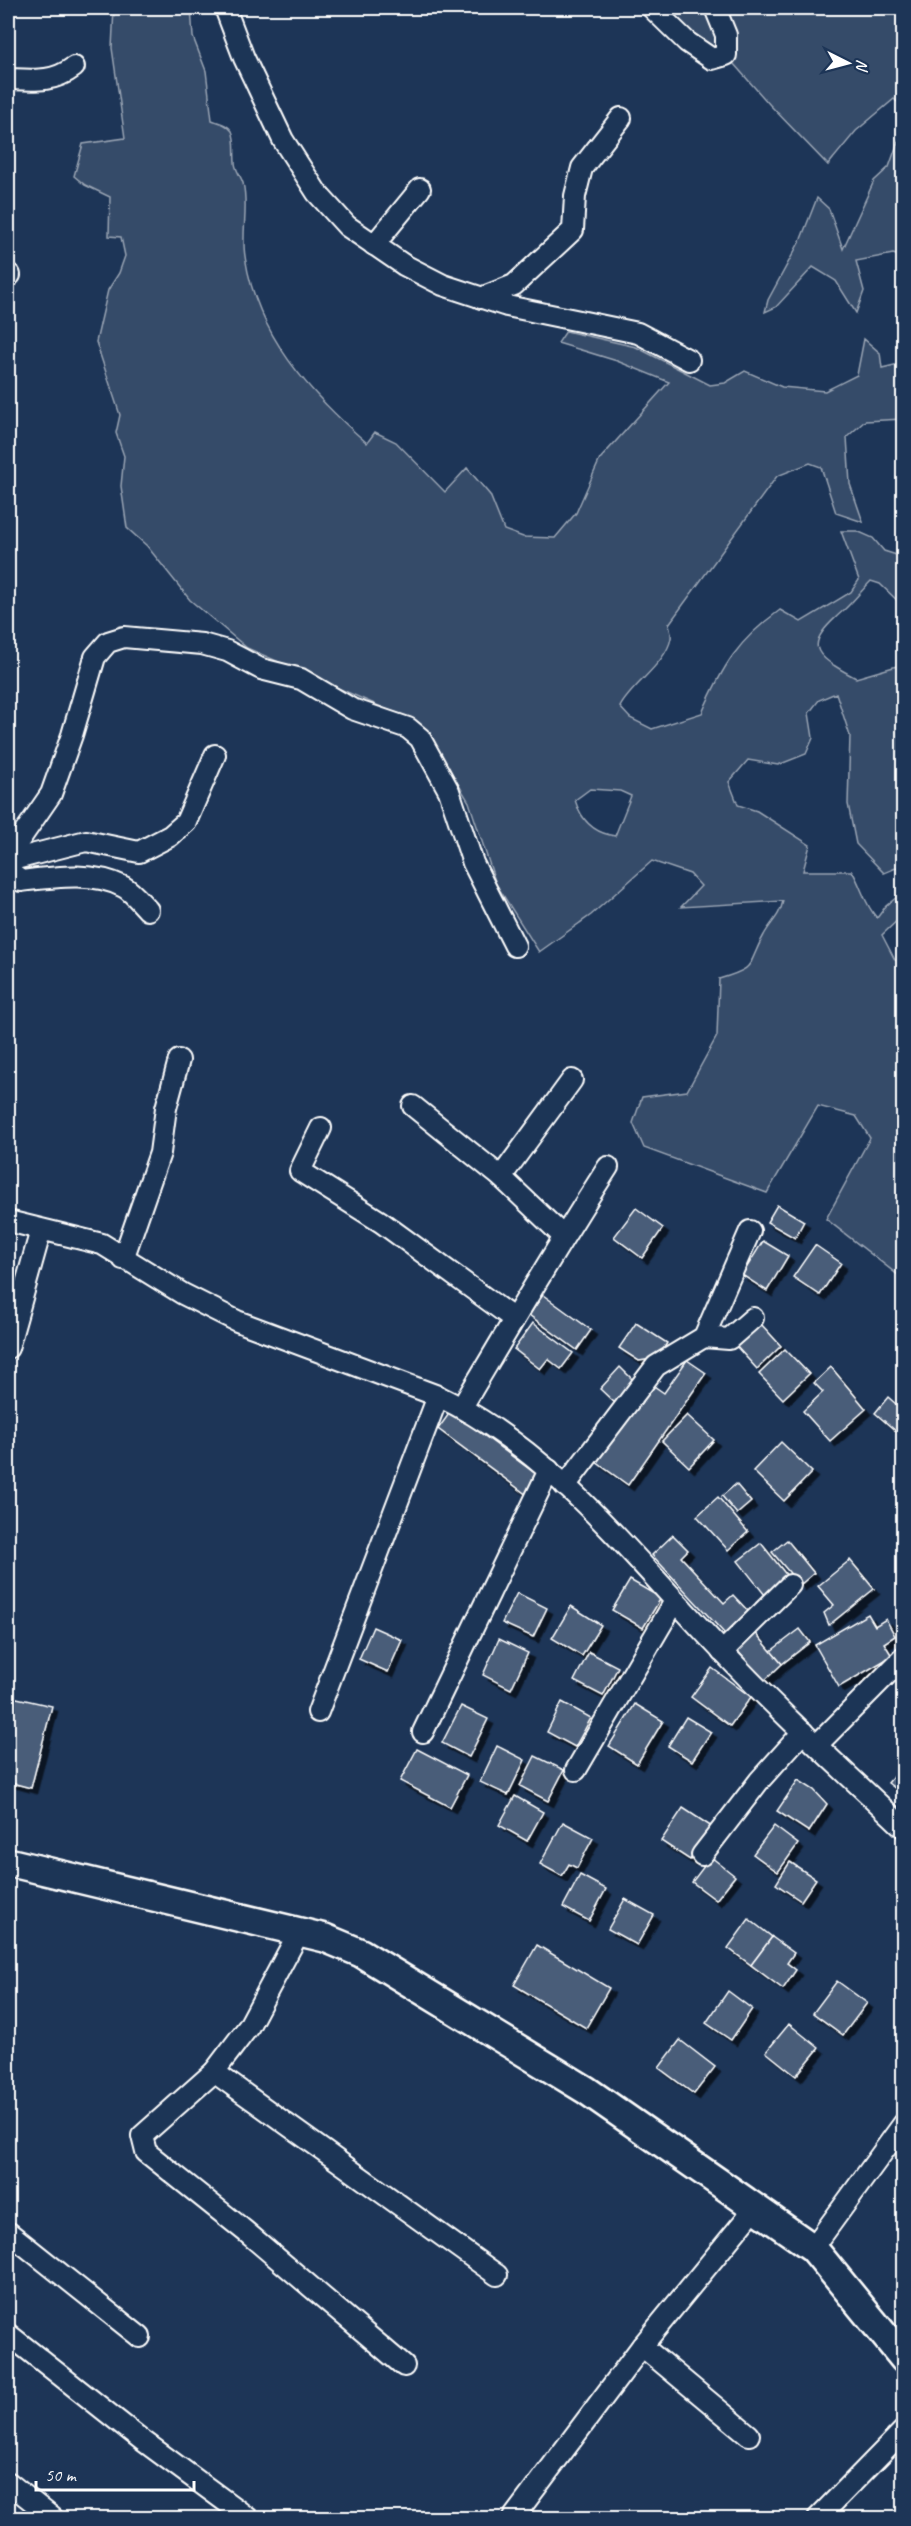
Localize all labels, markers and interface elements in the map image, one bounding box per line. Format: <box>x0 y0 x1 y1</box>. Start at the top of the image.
north arrow <box>818 33 878 93</box>
text: N <box>851 58 872 74</box>
scale bar <box>36 2454 194 2492</box>
text: 50 m <box>45 2464 78 2486</box>

